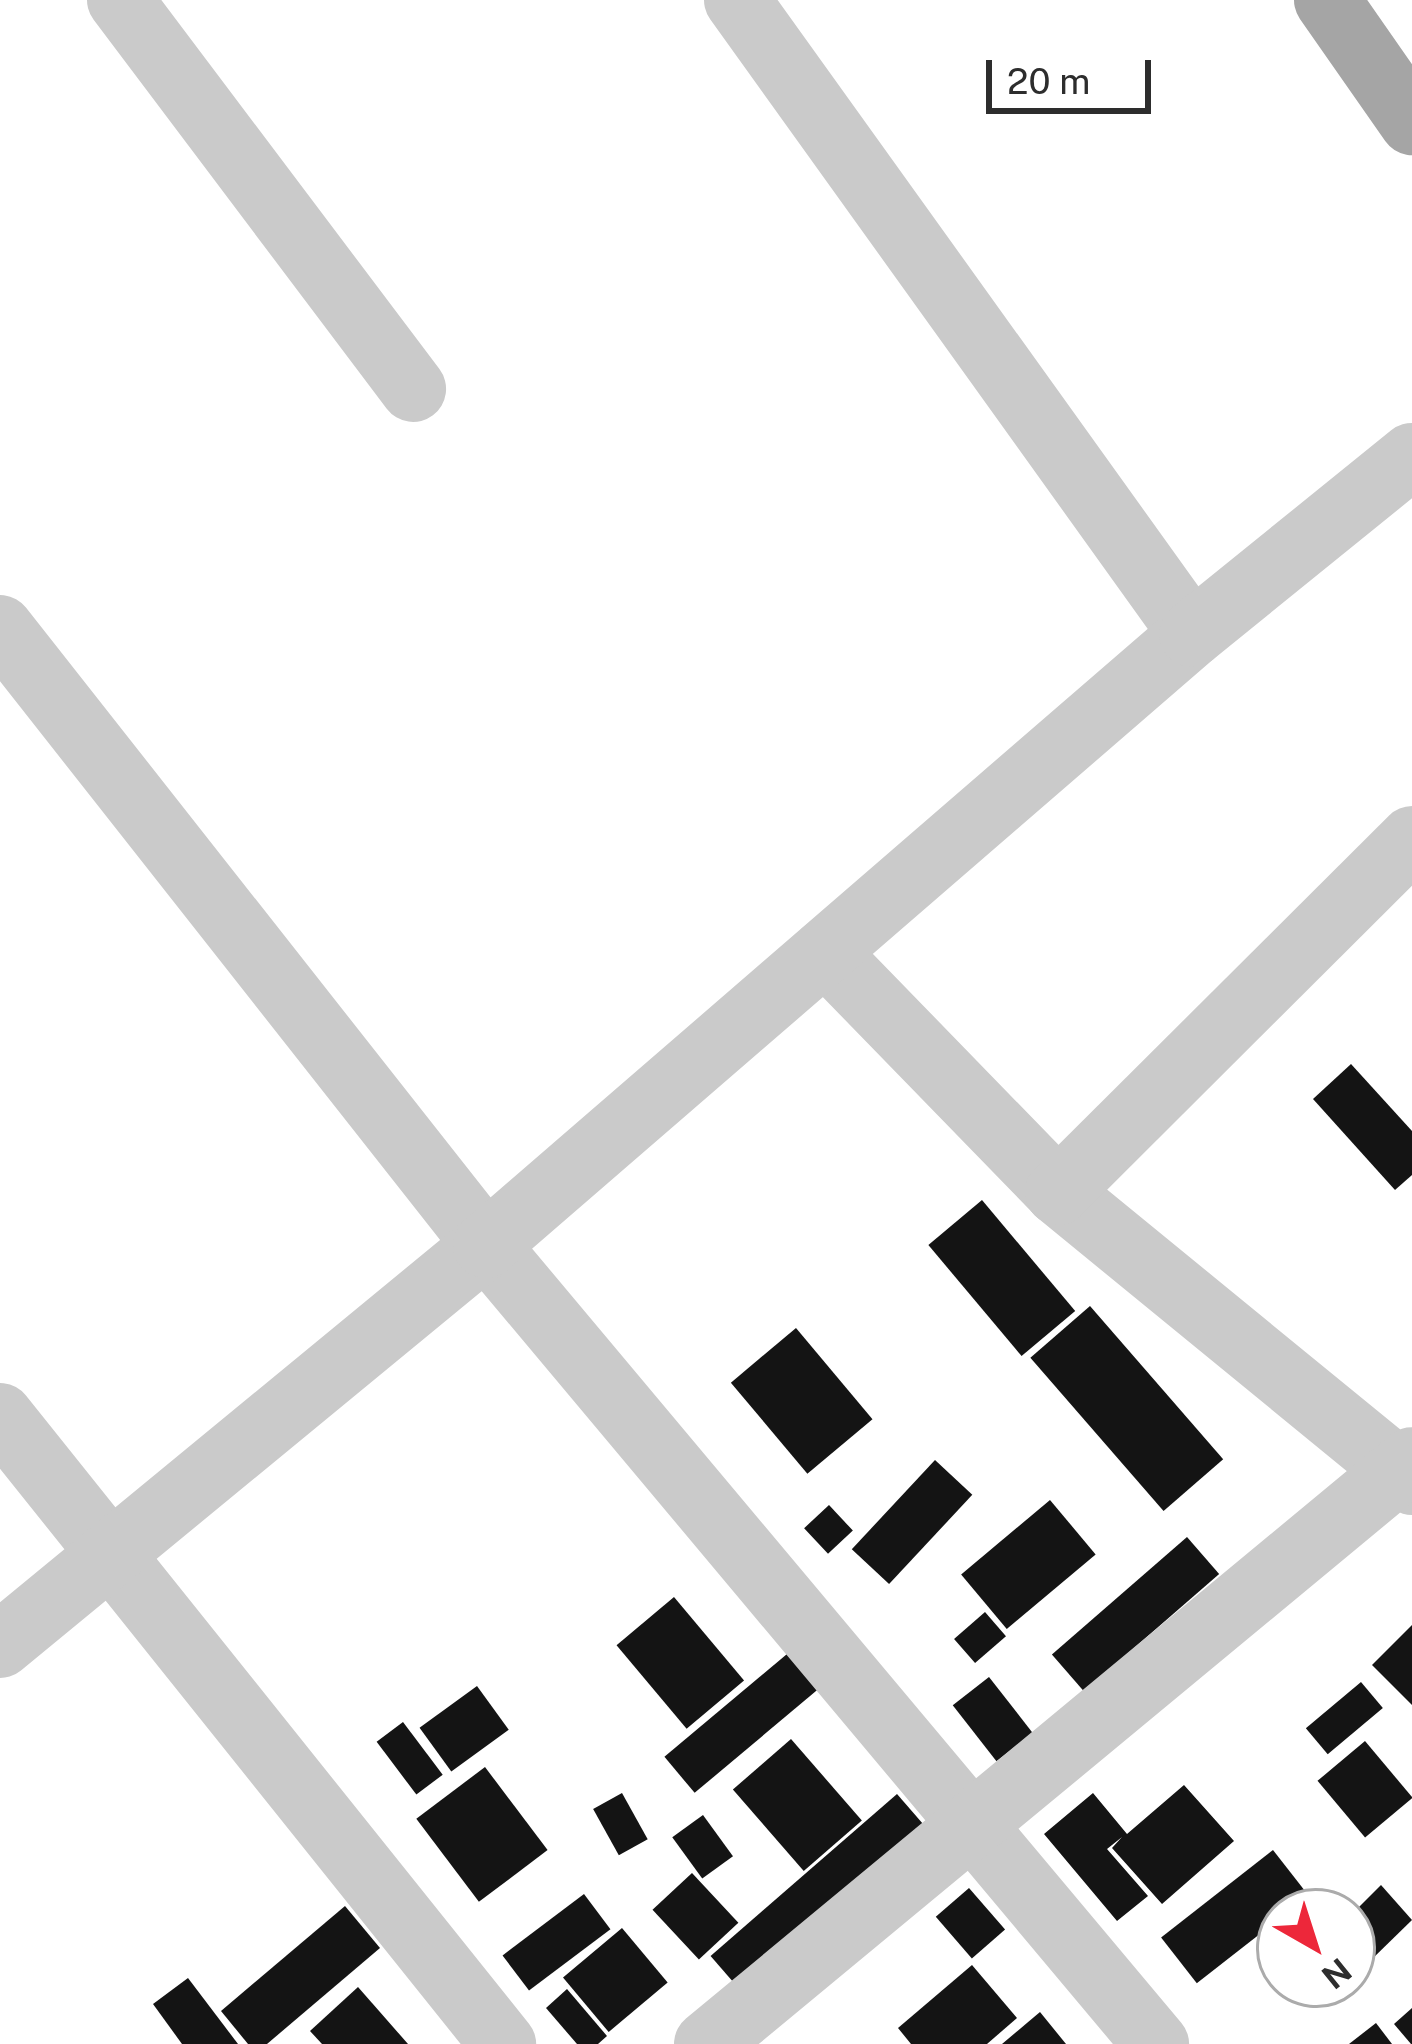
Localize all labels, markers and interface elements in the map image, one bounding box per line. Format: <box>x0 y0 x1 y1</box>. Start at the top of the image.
scale bar <box>992 36 1157 110</box>
text: 20 m <box>1007 60 1090 102</box>
north arrow <box>1256 1888 1376 2008</box>
text: N <box>1315 1951 1359 1997</box>

